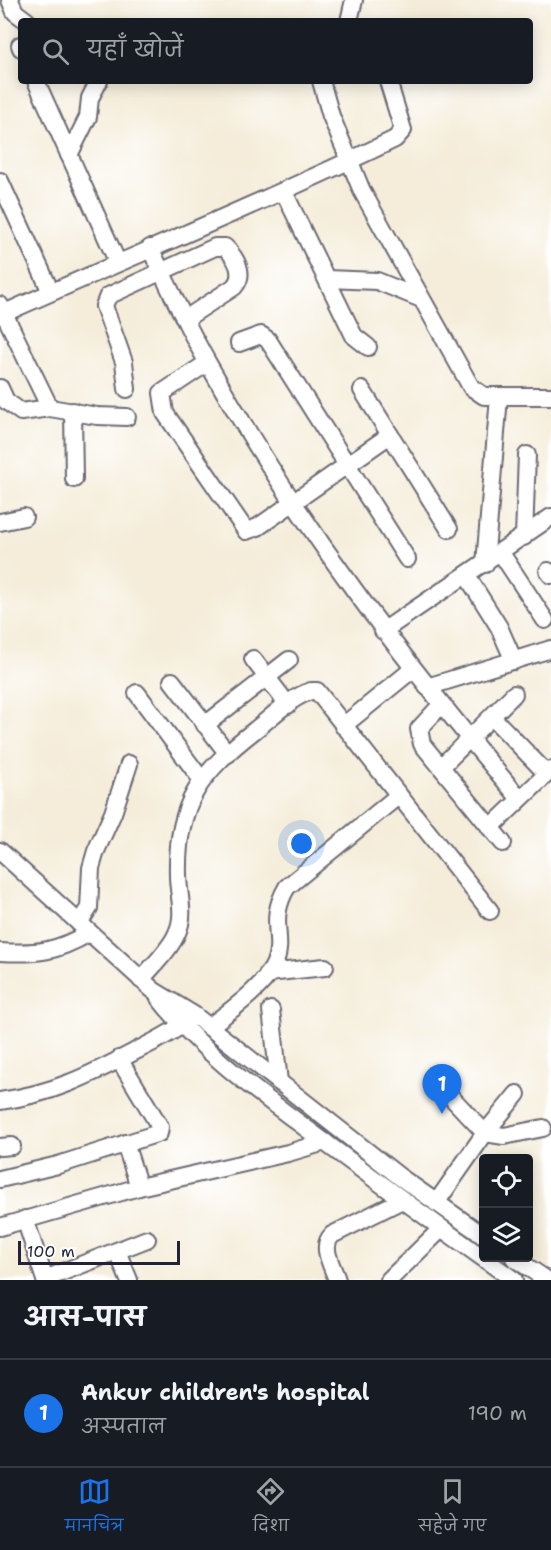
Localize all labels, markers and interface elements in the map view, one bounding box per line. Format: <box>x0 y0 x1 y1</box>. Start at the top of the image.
search box <box>18 18 533 84</box>
icon: search <box>39 35 72 68</box>
text: यहाँ खोजें <box>87 35 183 64</box>
your location <box>287 829 316 858</box>
pin: 1 <box>422 1064 462 1114</box>
map controls <box>479 1154 533 1262</box>
button: locate <box>479 1154 533 1208</box>
button: layers <box>479 1208 533 1262</box>
scale bar <box>18 1238 180 1266</box>
text: 100 m <box>27 1241 75 1262</box>
text: आस-पास <box>24 1299 146 1334</box>
text: Ankur children's hospital <box>81 1378 370 1407</box>
text: 1 <box>39 1400 48 1426</box>
text: 190 m <box>468 1400 527 1426</box>
text: अस्पताल <box>81 1413 166 1439</box>
tab: मानचित्र <box>65 1475 123 1543</box>
tab: दिशा <box>253 1475 289 1543</box>
tab: सहेजे गए <box>418 1475 486 1543</box>

